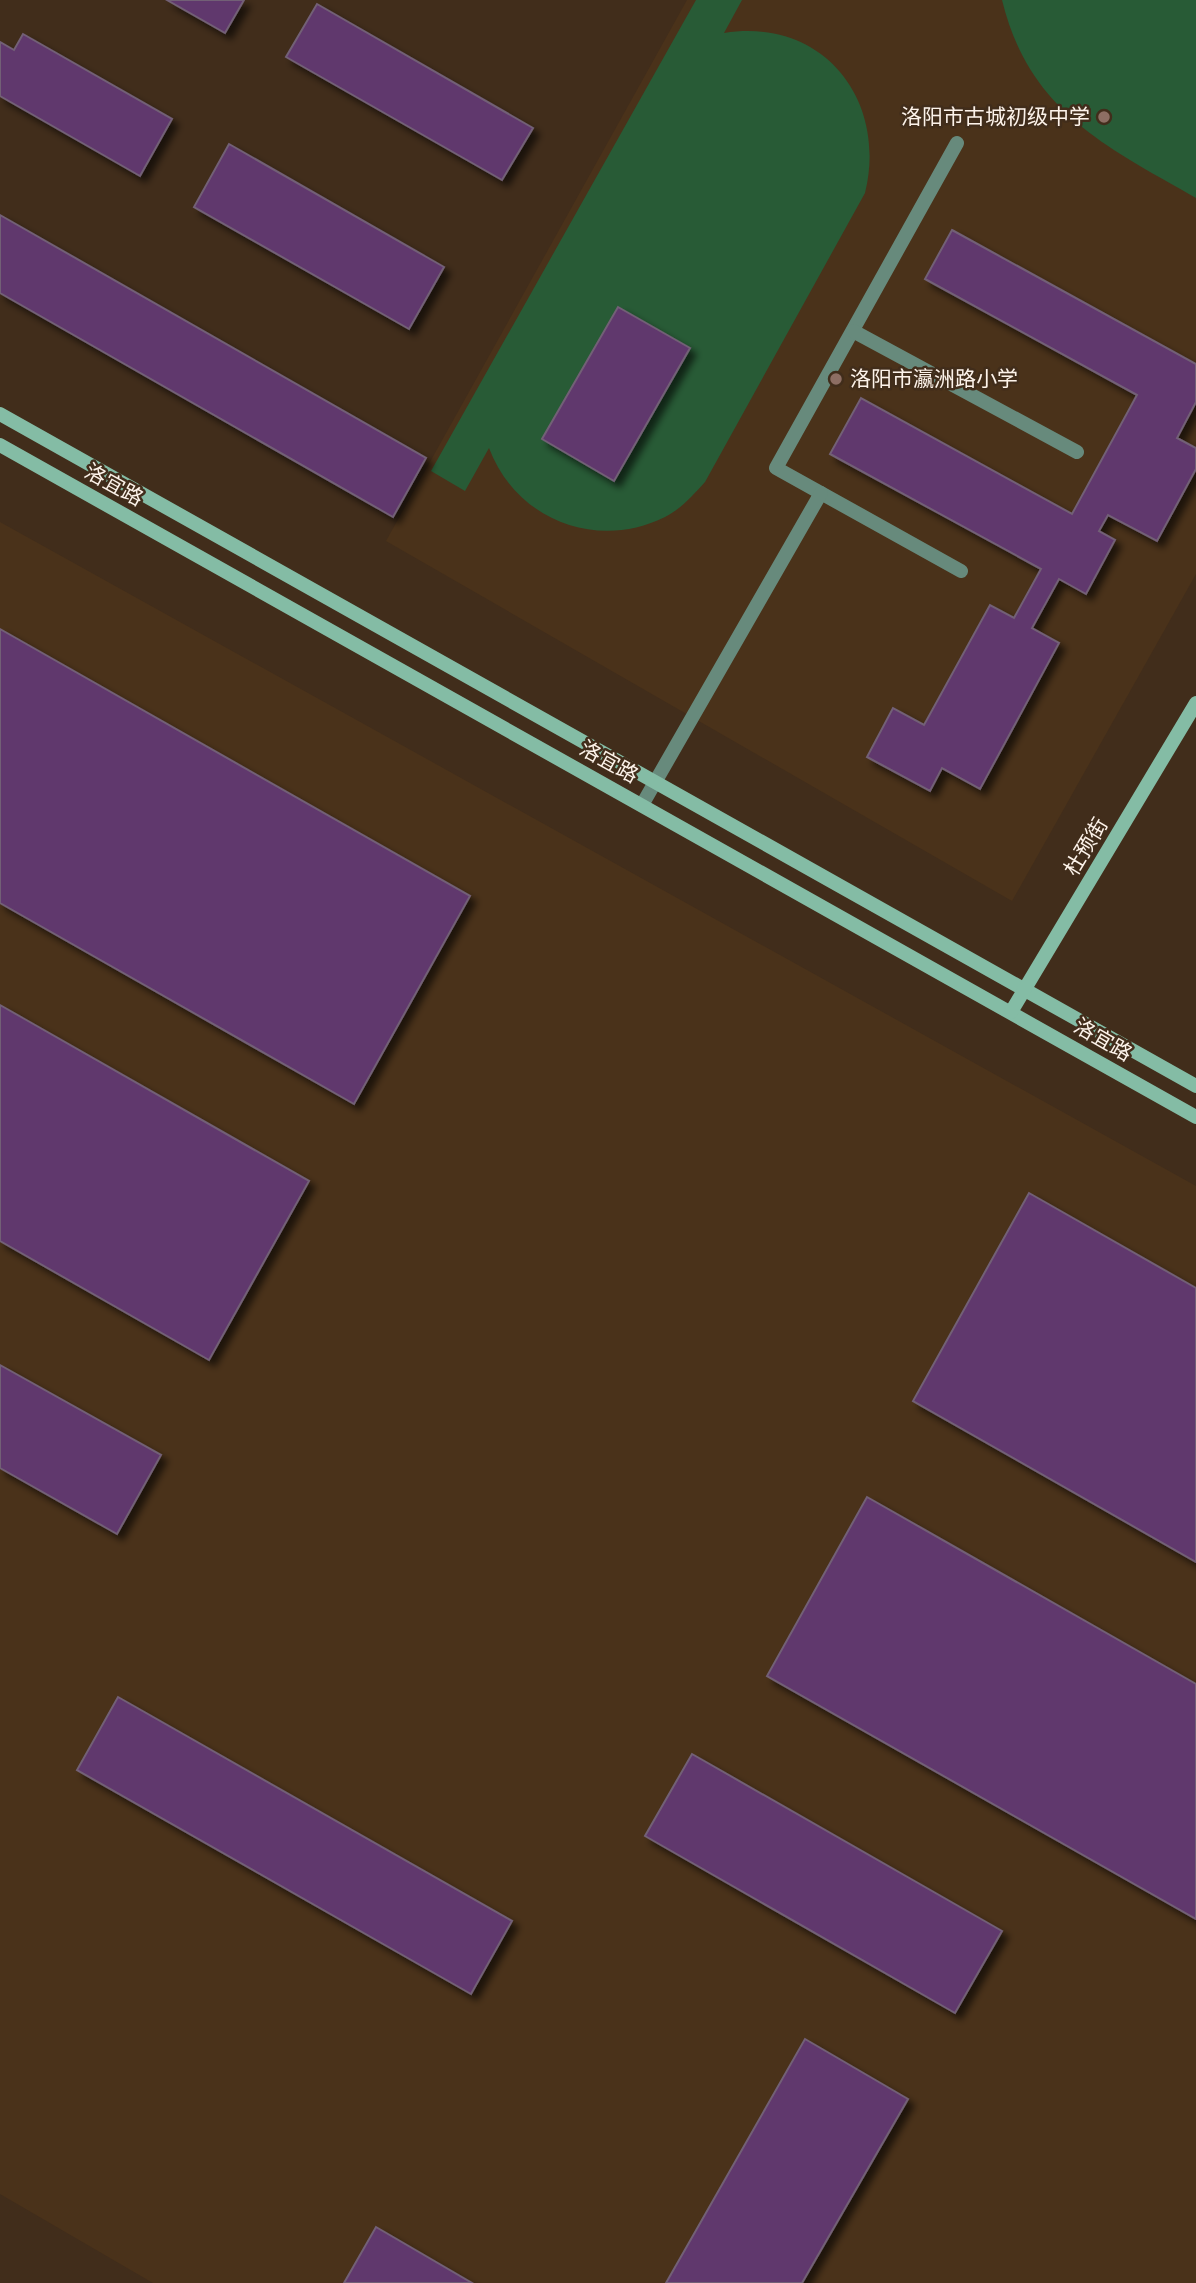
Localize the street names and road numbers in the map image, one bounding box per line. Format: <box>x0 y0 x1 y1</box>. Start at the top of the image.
street label: 洛宜路 <box>81 457 148 511</box>
street label: 洛宜路 <box>576 734 643 788</box>
street label: 杜预街 <box>1058 813 1113 880</box>
street label: 洛宜路 <box>1070 1012 1137 1066</box>

